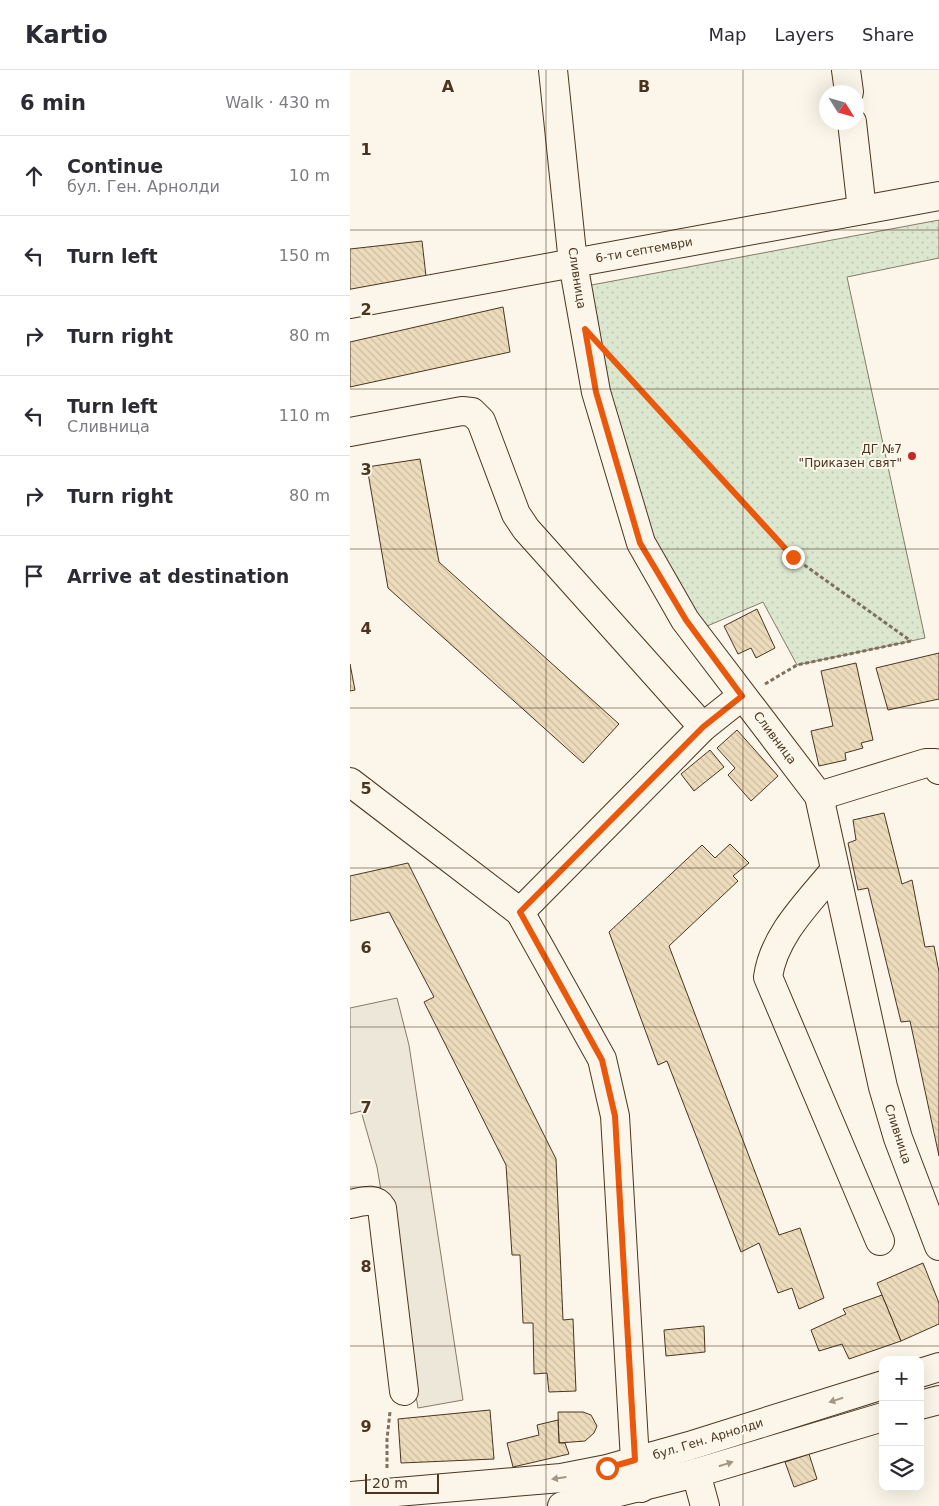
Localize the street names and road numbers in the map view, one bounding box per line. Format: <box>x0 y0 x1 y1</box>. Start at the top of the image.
street label: 6-ти септември <box>594 235 694 265</box>
street label: Сливница <box>565 246 589 310</box>
street label: Сливница <box>751 709 799 767</box>
street label: Сливница <box>882 1102 914 1166</box>
street label: бул. Ген. Арнолди <box>651 1416 765 1462</box>

